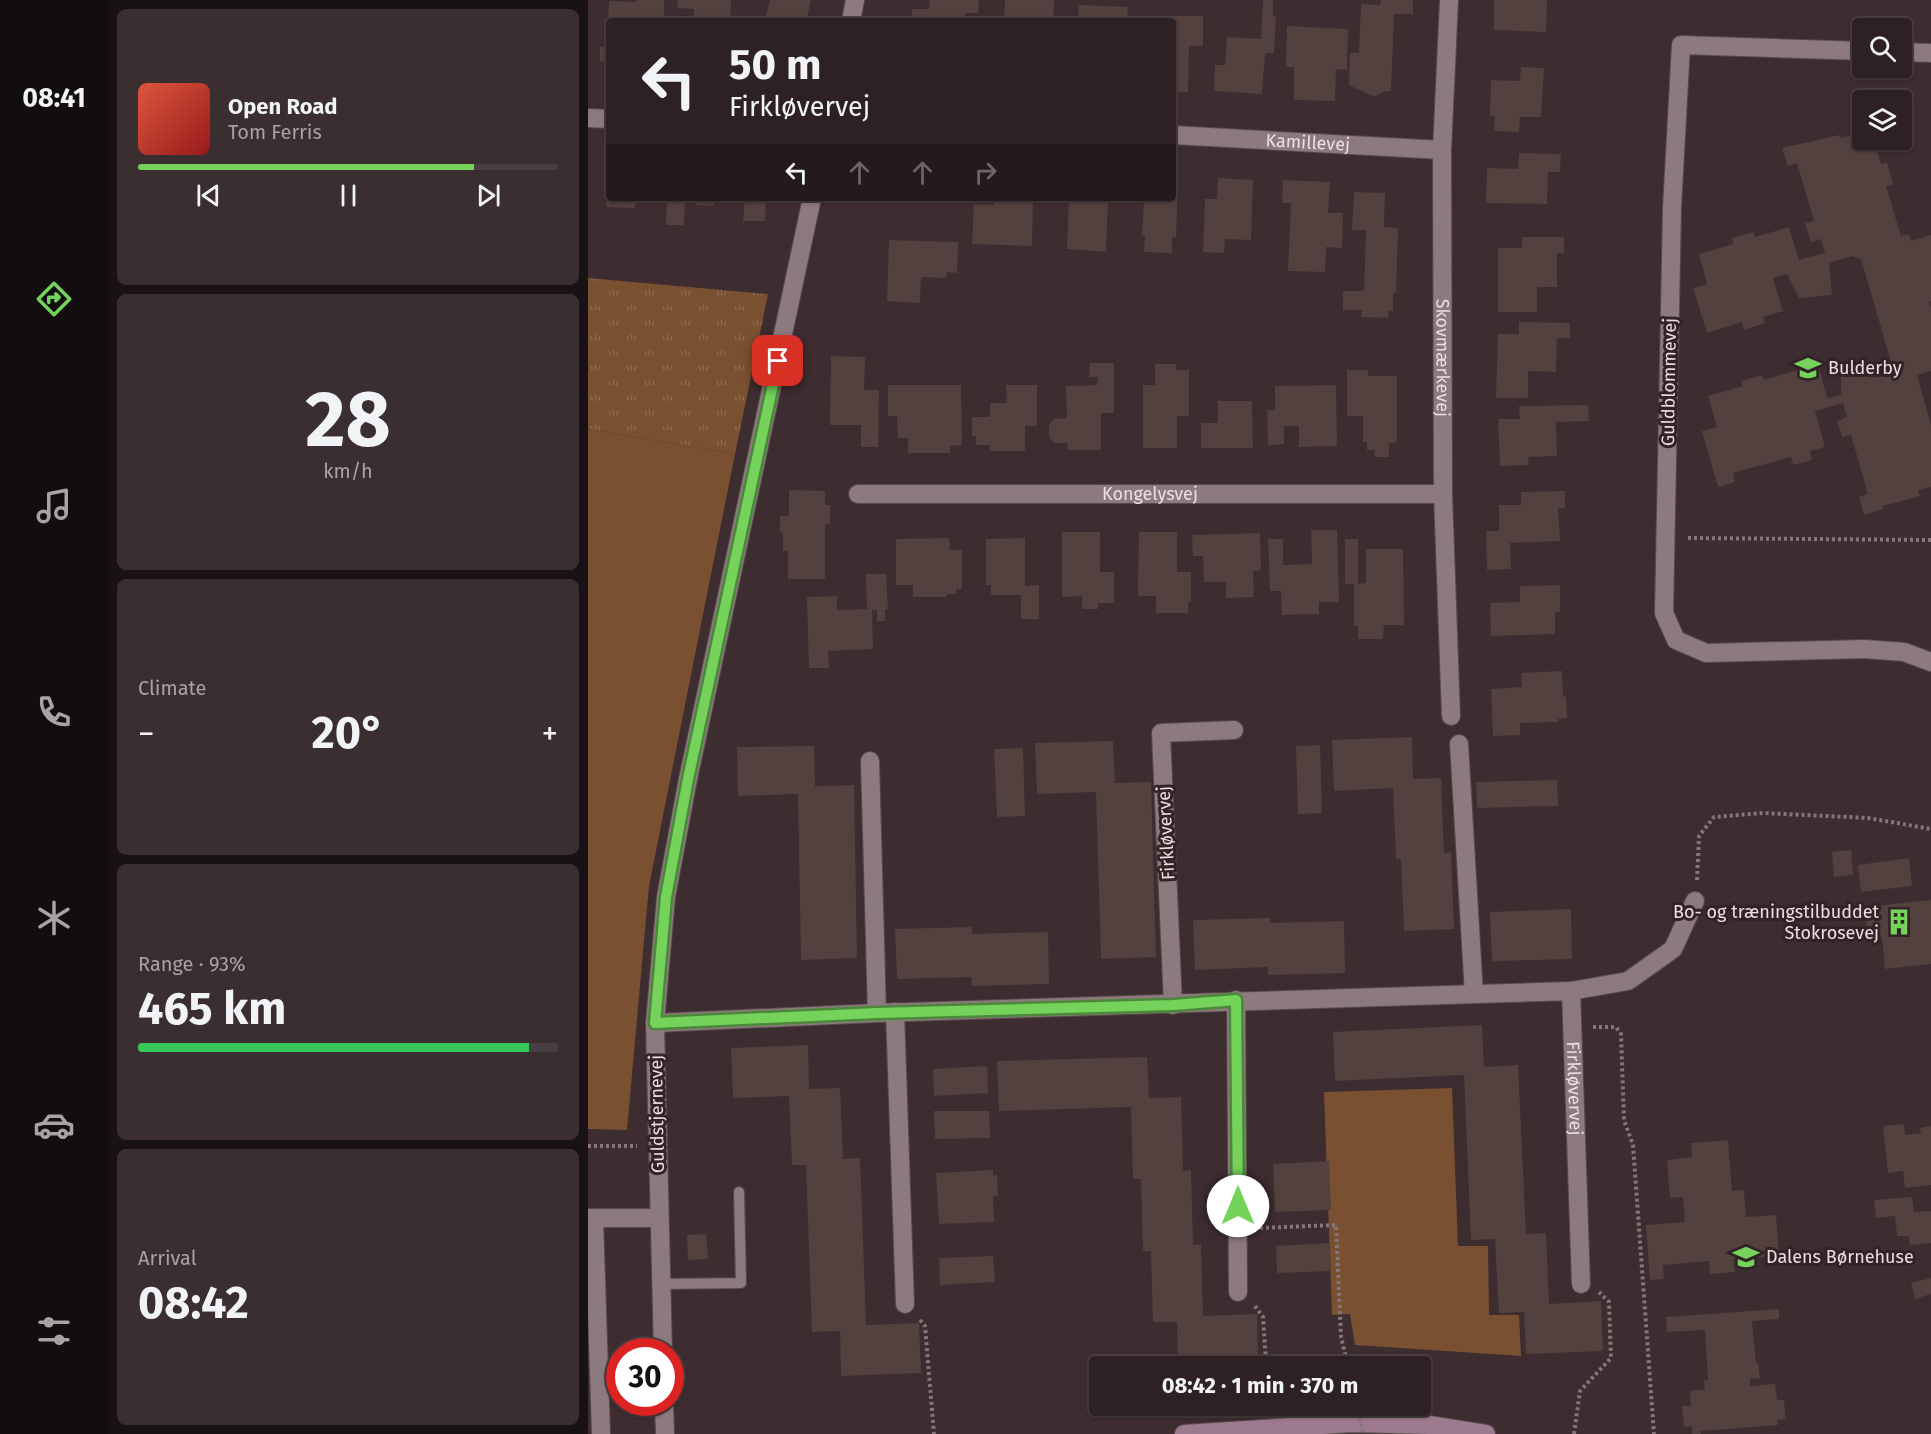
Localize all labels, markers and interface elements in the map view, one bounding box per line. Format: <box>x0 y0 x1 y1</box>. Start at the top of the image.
map controls <box>1852 18 1912 150</box>
button: search <box>1852 18 1912 78</box>
text: 50 m <box>729 40 822 90</box>
icon: left <box>630 42 708 120</box>
text: 08:41 <box>22 82 86 114</box>
button: layers <box>1852 90 1912 150</box>
text: Firkløvervej <box>729 91 870 123</box>
text: Open Road <box>228 93 338 120</box>
text: Tom Ferris <box>228 120 322 144</box>
street label: Kamillevej <box>1265 129 1351 156</box>
icon: left <box>780 156 813 189</box>
icon: ahead <box>843 156 876 189</box>
icon: ahead <box>906 156 939 189</box>
icon: right <box>969 156 1002 189</box>
icon: previous <box>192 179 225 212</box>
icon: pause <box>332 179 365 212</box>
icon: next <box>472 179 505 212</box>
icon: directions <box>33 278 75 320</box>
street label: Skovmærkevej <box>1431 299 1454 417</box>
street label: Guldblommevej <box>1657 318 1681 446</box>
pin <box>752 335 803 386</box>
icon: arrive <box>761 344 794 377</box>
school or university icon: Bulderby <box>1793 353 1823 383</box>
place label: Bulderby <box>1828 357 1902 379</box>
text: 28 <box>305 373 391 467</box>
text: km/h <box>323 459 373 483</box>
street label: Kongelysvej <box>1102 483 1198 505</box>
icon: music <box>33 485 75 527</box>
text: Climate <box>138 676 206 700</box>
icon: phone <box>33 691 75 733</box>
text: 20° <box>311 706 385 760</box>
text: − <box>138 714 155 754</box>
text: + <box>542 714 558 754</box>
street label: Firkløvervej <box>1153 785 1179 881</box>
icon: climate <box>33 897 75 939</box>
place label: Bo- og træningstilbuddet Stokrosevej <box>1673 901 1879 944</box>
building icon: Bo- og træningstilbuddet Stokrosevej <box>1884 907 1914 937</box>
text: Range · 93% <box>138 952 245 976</box>
text: 465 km <box>138 982 286 1036</box>
street label: Firkløvervej <box>1562 1041 1587 1136</box>
street label: Guldstjernevej <box>645 1055 669 1173</box>
icon: car <box>33 1104 75 1146</box>
position arrow <box>1206 1174 1270 1238</box>
school or university icon: Dalens Børnehuse <box>1731 1242 1761 1272</box>
text: Arrival <box>138 1246 197 1270</box>
place label: Dalens Børnehuse <box>1766 1246 1914 1268</box>
text: 08:42 <box>138 1276 249 1330</box>
icon: filters <box>33 1310 75 1352</box>
speed limit sign: 30 <box>606 1338 684 1416</box>
text: 08:42 · 1 min · 370 m <box>1162 1372 1358 1399</box>

